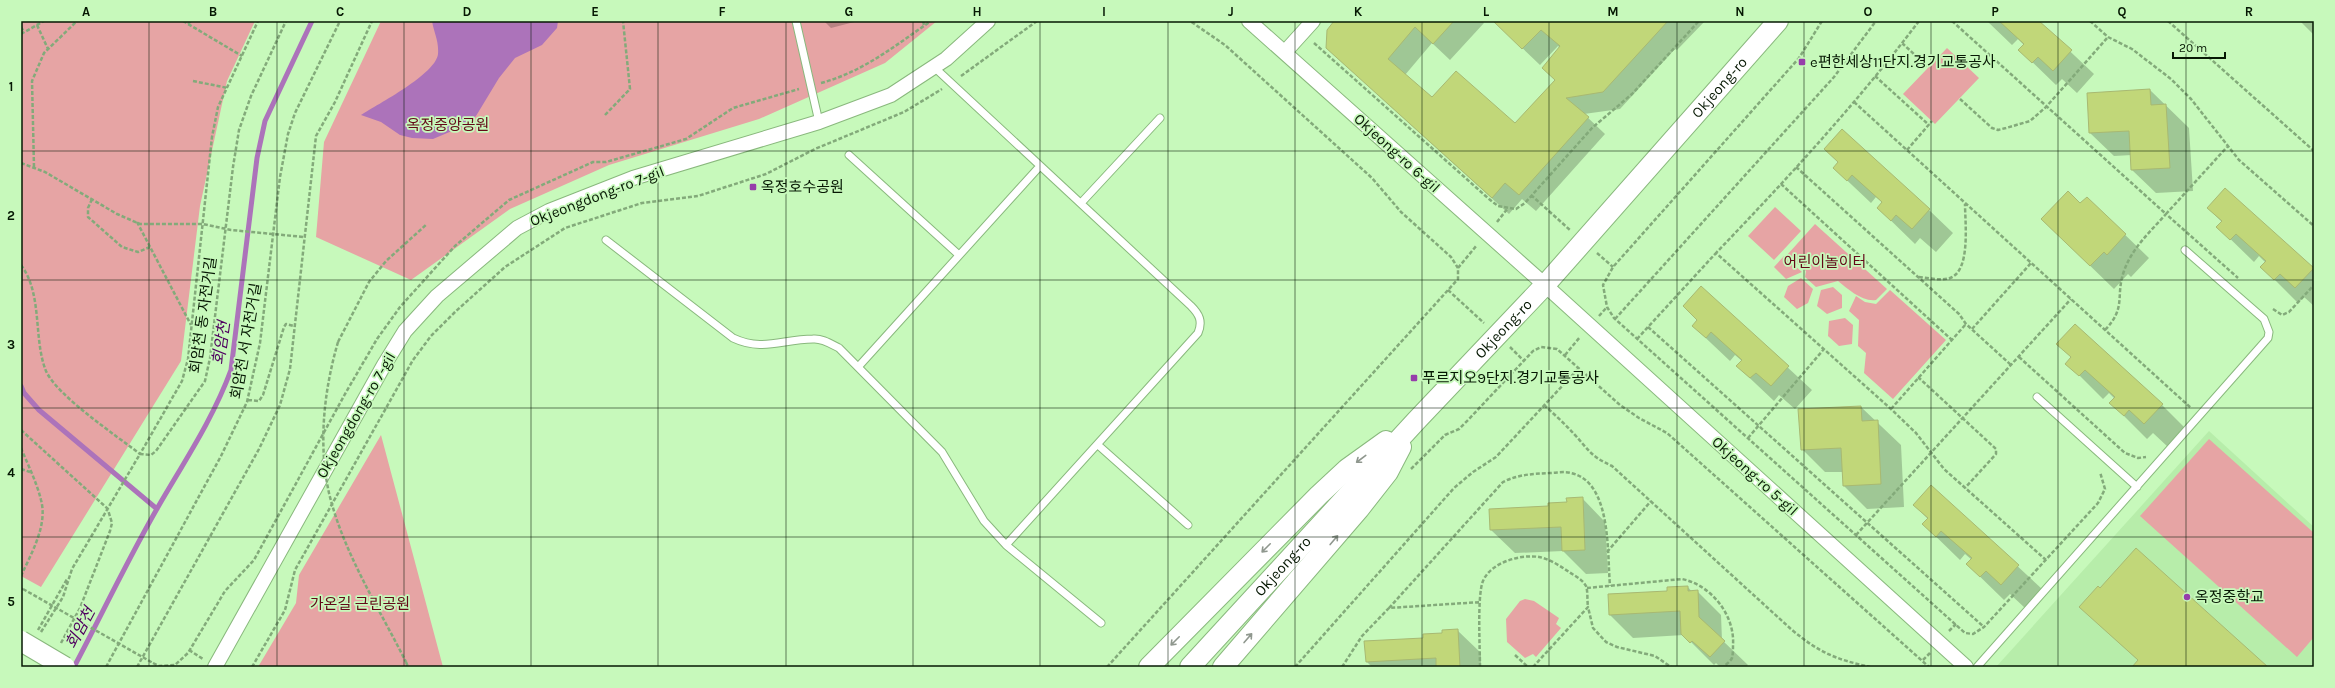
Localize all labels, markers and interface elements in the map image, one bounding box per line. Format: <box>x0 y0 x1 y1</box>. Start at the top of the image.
text: A <box>82 4 90 19</box>
text: B <box>209 4 217 19</box>
text: C <box>336 4 344 19</box>
text: D <box>463 4 472 19</box>
text: E <box>591 4 599 19</box>
text: F <box>718 4 726 19</box>
text: G <box>845 4 853 19</box>
text: H <box>972 4 982 19</box>
text: I <box>1102 4 1106 19</box>
text: J <box>1228 4 1234 19</box>
text: K <box>1354 4 1363 19</box>
text: L <box>1483 4 1490 19</box>
text: M <box>1607 4 1619 19</box>
text: N <box>1735 4 1745 19</box>
text: O <box>1864 4 1873 19</box>
text: P <box>1991 4 1999 19</box>
text: Q <box>2118 4 2127 19</box>
text: R <box>2245 4 2253 19</box>
scale bar <box>2173 34 2225 60</box>
text: 20 m <box>2179 41 2207 55</box>
street label: Okjeong-ro <box>1688 53 1751 122</box>
place label: e편한세상11단지.경기교통공사 <box>1810 53 1996 71</box>
marker: e편한세상11단지.경기교통공사 <box>1797 57 1807 67</box>
text: 1 <box>9 79 13 94</box>
street label: Okjeong-ro 6-gil <box>1350 110 1444 196</box>
park label: 옥정중앙공원 <box>407 116 489 134</box>
street label: Okjeongdong-ro 7-gil <box>527 162 667 230</box>
place label: 옥정호수공원 <box>761 178 844 196</box>
marker: 옥정호수공원 <box>748 182 758 192</box>
text: 2 <box>7 208 15 223</box>
park label: 어린이놀이터 <box>1784 253 1866 271</box>
street label: 회암천 동 자전거길 <box>186 256 220 374</box>
street label: 회암천 서 자전거길 <box>227 282 265 400</box>
street label: Okjeong-ro <box>1471 295 1536 362</box>
water label: 회암천 <box>208 320 234 366</box>
text: 3 <box>7 337 15 352</box>
street label: Okjeongdong-ro 7-gil <box>313 349 399 481</box>
place label: 푸르지오9단지.경기교통공사 <box>1422 369 1599 387</box>
marker: 푸르지오9단지.경기교통공사 <box>1409 373 1419 383</box>
street label: Okjeong-ro 5-gil <box>1708 433 1802 519</box>
one-way arrow <box>1355 455 1366 463</box>
text: 4 <box>7 465 15 480</box>
street label: Okjeong-ro <box>1251 532 1315 600</box>
one-way arrow <box>1329 534 1338 545</box>
one-way arrow <box>1261 543 1271 553</box>
place label: 옥정중학교 <box>2195 588 2264 606</box>
marker: 옥정중학교 <box>2182 592 2192 602</box>
text: 5 <box>7 594 15 609</box>
park label: 가온길 근린공원 <box>310 595 410 613</box>
water label: 회암천 <box>61 602 100 652</box>
one-way arrow <box>1244 632 1253 643</box>
one-way arrow <box>1170 636 1180 646</box>

